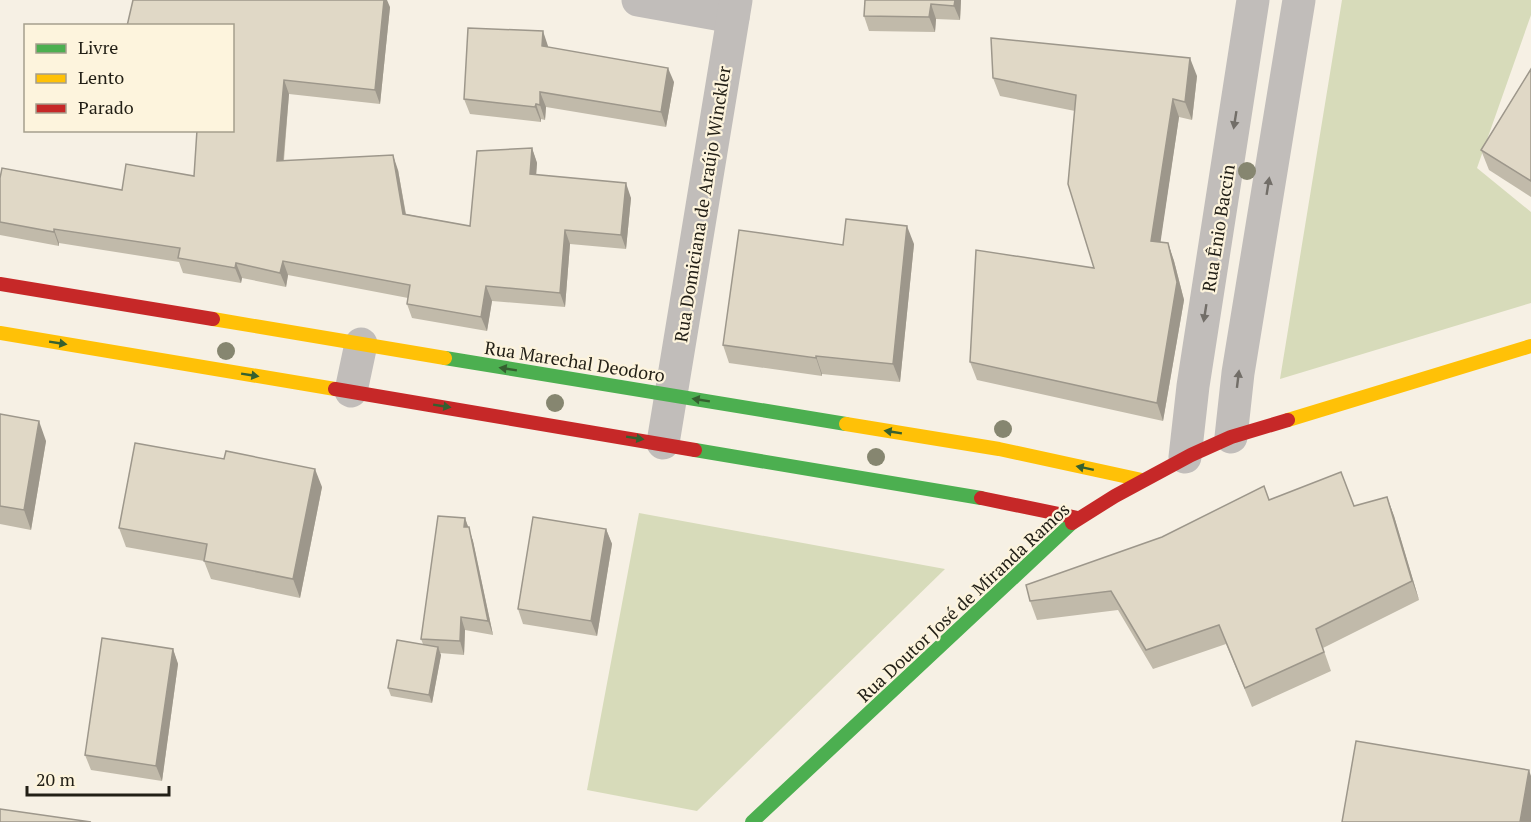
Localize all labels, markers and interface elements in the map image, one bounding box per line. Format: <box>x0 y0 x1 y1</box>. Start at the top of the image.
legend <box>24 24 234 132</box>
text: Livre <box>78 35 118 59</box>
street label: Rua Domiciana de Araújo Winckler <box>668 64 736 344</box>
text: Lento <box>78 65 124 89</box>
text: Parado <box>78 95 134 119</box>
one-way arrow <box>1230 111 1239 130</box>
street label: Rua Ênio Baccin <box>1196 162 1240 294</box>
one-way arrow <box>1264 177 1273 196</box>
one-way arrow <box>1200 303 1209 322</box>
street label: Rua Marechal Deodoro <box>483 335 667 387</box>
one-way arrow <box>48 338 67 347</box>
one-way arrow <box>499 364 518 373</box>
one-way arrow <box>1233 369 1242 388</box>
one-way arrow <box>241 370 260 379</box>
one-way arrow <box>691 396 710 405</box>
one-way arrow <box>433 402 452 411</box>
one-way arrow <box>884 427 903 436</box>
one-way arrow <box>625 434 644 443</box>
one-way arrow <box>1076 462 1094 472</box>
street label: Rua Doutor José de Miranda Ramos <box>852 497 1074 707</box>
scale bar <box>27 759 170 797</box>
text: 20 m <box>36 767 76 791</box>

